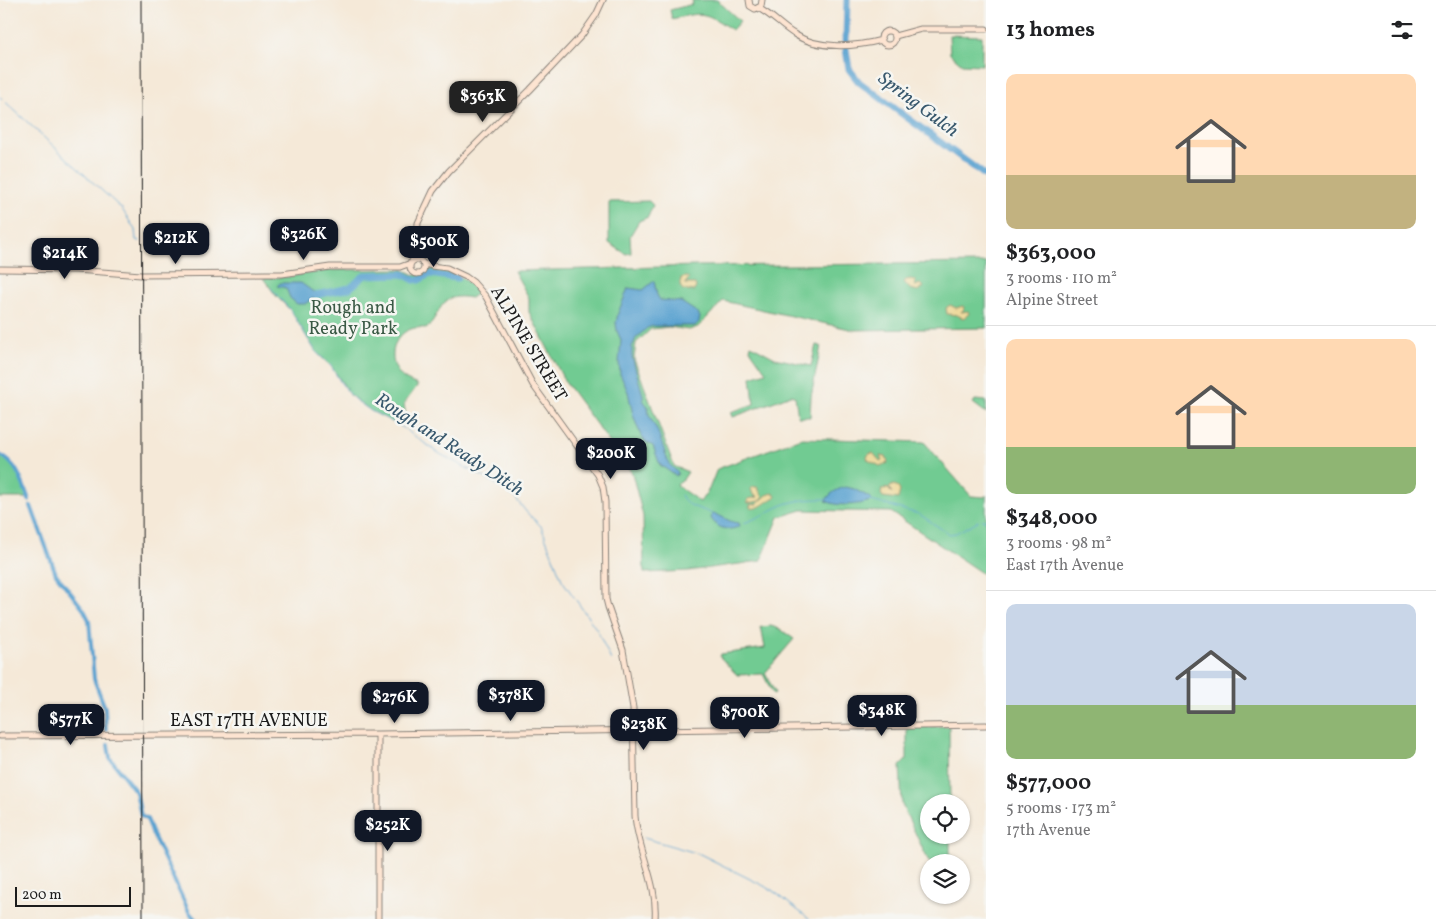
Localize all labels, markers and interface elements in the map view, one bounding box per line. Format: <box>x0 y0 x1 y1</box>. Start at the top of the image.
text: 13 homes <box>1006 16 1095 45</box>
icon: filters <box>1388 16 1416 44</box>
water label: Spring Gulch <box>872 66 964 144</box>
pin: $363K <box>448 80 518 123</box>
text: $363K <box>460 86 506 108</box>
icon: home <box>1166 106 1256 196</box>
pin: $326K <box>269 218 339 261</box>
pin: $212K <box>141 222 211 265</box>
text: $326K <box>281 224 327 246</box>
pin: $500K <box>399 226 469 268</box>
text: $212K <box>154 228 198 250</box>
text: $500K <box>410 231 458 253</box>
pin: $214K <box>30 238 100 280</box>
text: $363,000 <box>1006 239 1096 268</box>
text: $214K <box>43 243 87 265</box>
text: 3 rooms · 110 m² <box>1006 268 1117 290</box>
street label: ALPINE STREET <box>484 282 573 407</box>
text: Alpine Street <box>1006 290 1098 312</box>
park label: Rough and Ready Park <box>308 296 398 342</box>
icon: home <box>1166 372 1256 462</box>
water label: Rough and Ready Ditch <box>370 387 528 503</box>
pin: $200K <box>576 438 646 480</box>
text: $200K <box>587 443 635 465</box>
text: $348,000 <box>1006 504 1097 533</box>
text: 3 rooms · 98 m² <box>1006 533 1111 555</box>
text: East 17th Avenue <box>1006 555 1124 577</box>
icon: home <box>1166 637 1256 727</box>
pin: $378K <box>476 680 546 722</box>
pin: $276K <box>360 682 430 724</box>
text: $378K <box>489 685 533 707</box>
text: $276K <box>373 687 417 709</box>
pin: $348K <box>847 694 917 737</box>
pin: $700K <box>710 696 780 739</box>
text: $348K <box>859 700 905 722</box>
text: $700K <box>721 702 769 724</box>
pin: $577K <box>36 704 106 746</box>
pin: $238K <box>609 708 679 751</box>
text: $577K <box>49 709 93 731</box>
street label: EAST 17TH AVENUE <box>170 709 328 734</box>
text: $238K <box>621 714 667 736</box>
text: $577,000 <box>1006 769 1091 798</box>
map controls <box>920 794 970 904</box>
button: locate <box>920 794 970 844</box>
text: 5 rooms · 173 m² <box>1006 798 1116 820</box>
pin: $252K <box>353 810 423 852</box>
text: $252K <box>366 815 410 837</box>
text: 17th Avenue <box>1006 820 1091 842</box>
button: layers <box>920 854 970 904</box>
scale bar <box>15 884 131 907</box>
text: 200 m <box>22 886 62 905</box>

